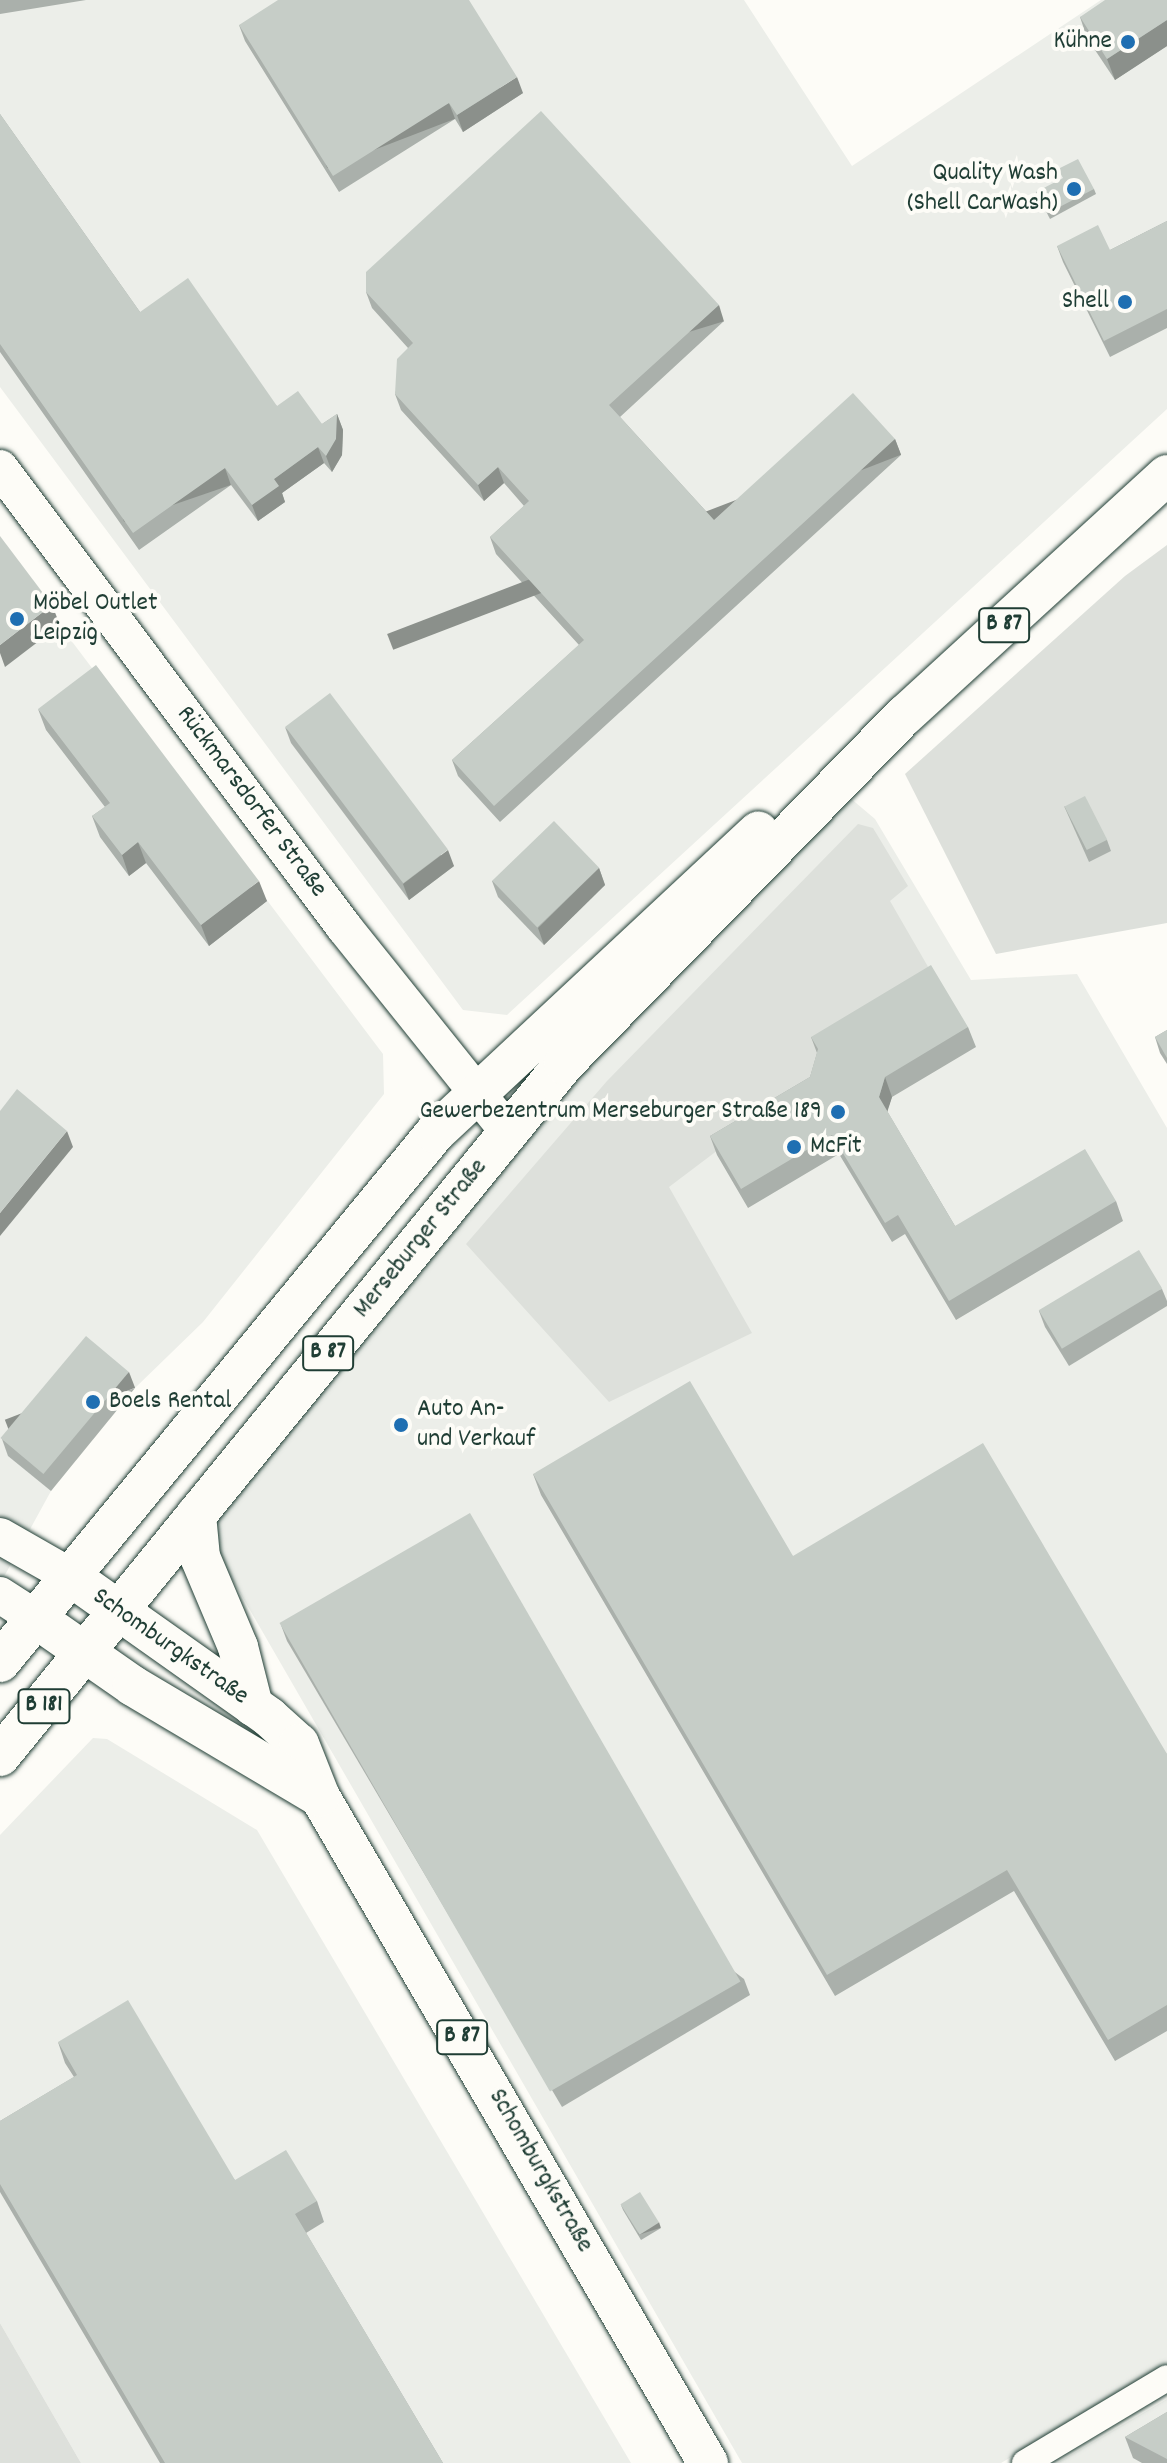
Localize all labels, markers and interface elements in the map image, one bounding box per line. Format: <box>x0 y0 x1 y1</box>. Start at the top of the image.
place label: Kühne <box>1053 26 1112 58</box>
marker: Kühne <box>1119 33 1137 51</box>
place label: Quality Wash (Shell CarWash) <box>907 158 1058 220</box>
marker: Quality Wash (Shell CarWash) <box>1065 180 1083 198</box>
place label: Shell <box>1062 286 1109 318</box>
marker: Shell <box>1116 293 1134 311</box>
place label: Möbel Outlet Leipzig <box>33 588 158 650</box>
road number: B 87 <box>978 605 1030 645</box>
marker: Möbel Outlet Leipzig <box>8 610 26 628</box>
street label: Rückmarsdorfer Straße <box>169 700 333 904</box>
place label: Gewerbezentrum Merseburger Straße 189 <box>419 1096 822 1128</box>
marker: Gewerbezentrum Merseburger Straße 189 <box>829 1103 847 1121</box>
place label: McFit <box>810 1131 862 1163</box>
marker: McFit <box>785 1138 803 1156</box>
street label: Merseburger Straße <box>347 1153 495 1325</box>
road number: B 87 <box>302 1333 354 1373</box>
place label: Boels Rental <box>109 1386 232 1418</box>
marker: Boels Rental <box>84 1393 102 1411</box>
place label: Auto An- und Verkauf <box>417 1394 535 1456</box>
marker: Auto An- und Verkauf <box>392 1416 410 1434</box>
street label: Schomburgkstraße <box>86 1582 254 1712</box>
road number: B 181 <box>16 1686 72 1726</box>
road number: B 87 <box>436 2017 488 2057</box>
street label: Schomburgkstraße <box>481 2084 599 2258</box>

